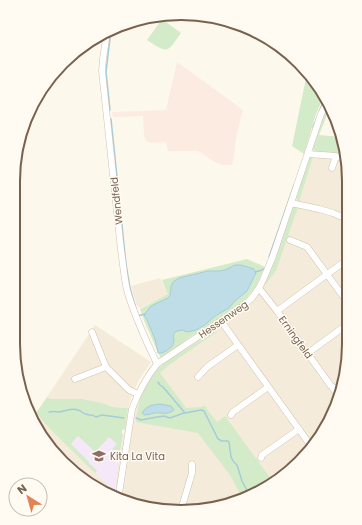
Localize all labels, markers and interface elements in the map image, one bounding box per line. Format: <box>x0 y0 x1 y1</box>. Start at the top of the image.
street label: Wendfeld <box>107 176 126 226</box>
street label: Hessenweg <box>196 297 251 342</box>
street label: Erningfeld <box>275 313 316 362</box>
school or university icon: Kita La Vita <box>91 448 107 464</box>
place label: Kita La Vita <box>110 449 165 464</box>
north arrow <box>8 477 48 517</box>
text: N <box>14 480 30 498</box>

